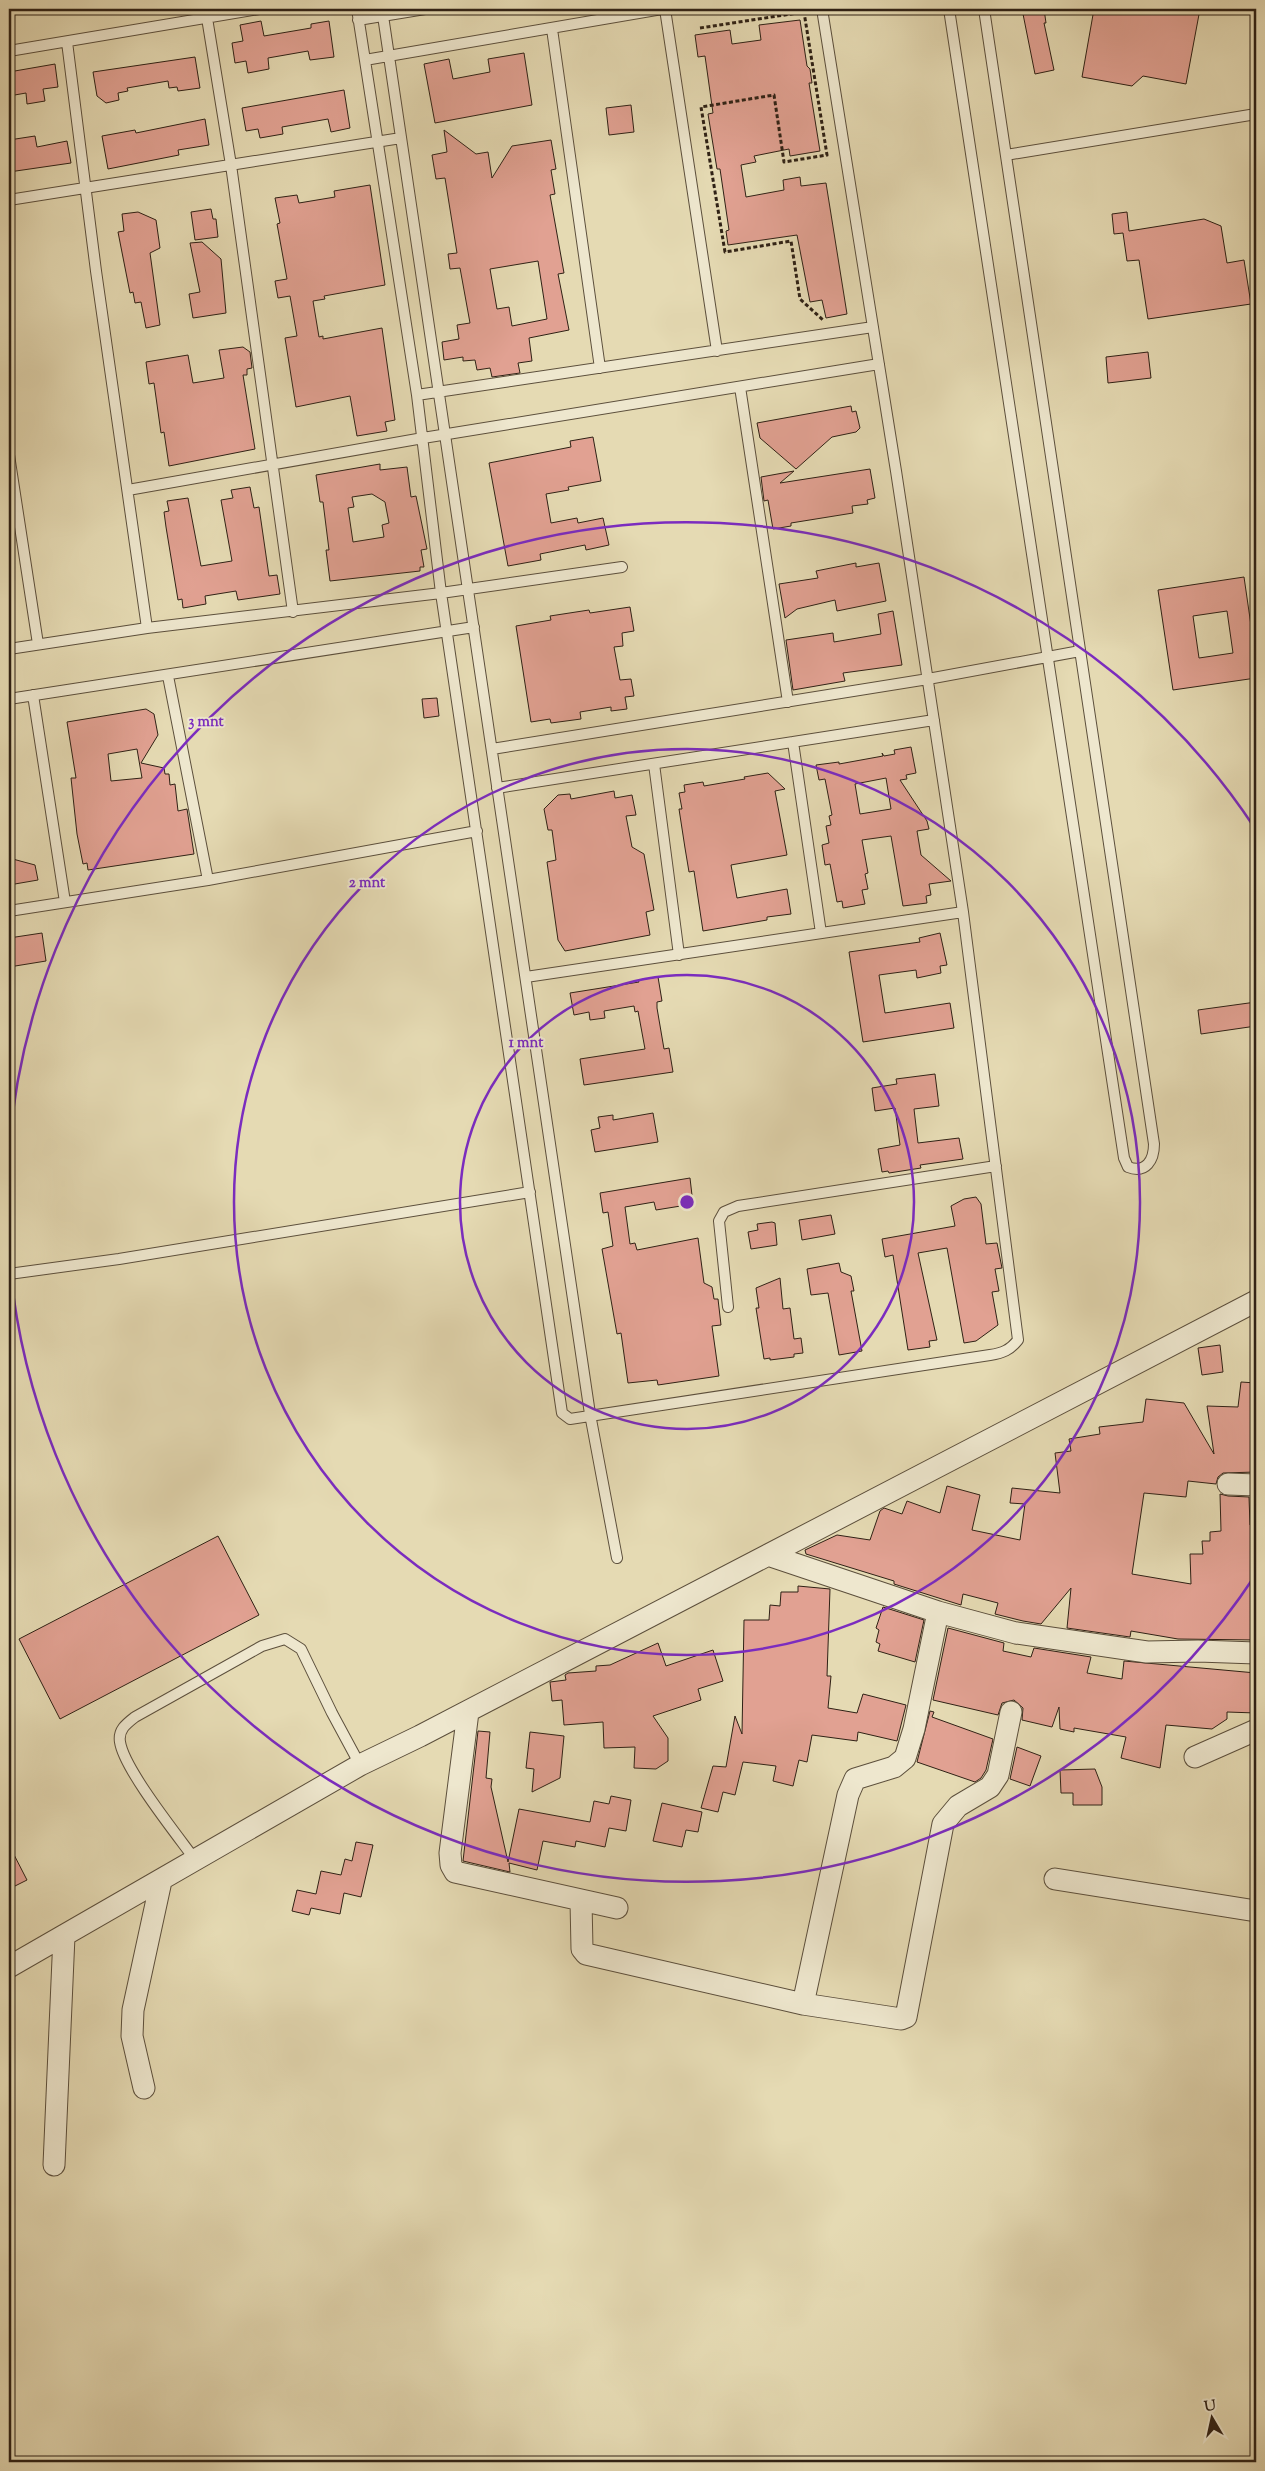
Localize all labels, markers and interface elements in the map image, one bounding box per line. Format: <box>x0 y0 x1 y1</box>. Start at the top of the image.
text: 3 mnt <box>188 712 225 733</box>
text: 2 mnt <box>349 873 386 894</box>
text: 1 mnt <box>509 1033 544 1054</box>
centre of rings <box>678 1193 696 1211</box>
north arrow <box>1188 2394 1238 2444</box>
text: U <box>1203 2396 1218 2418</box>

